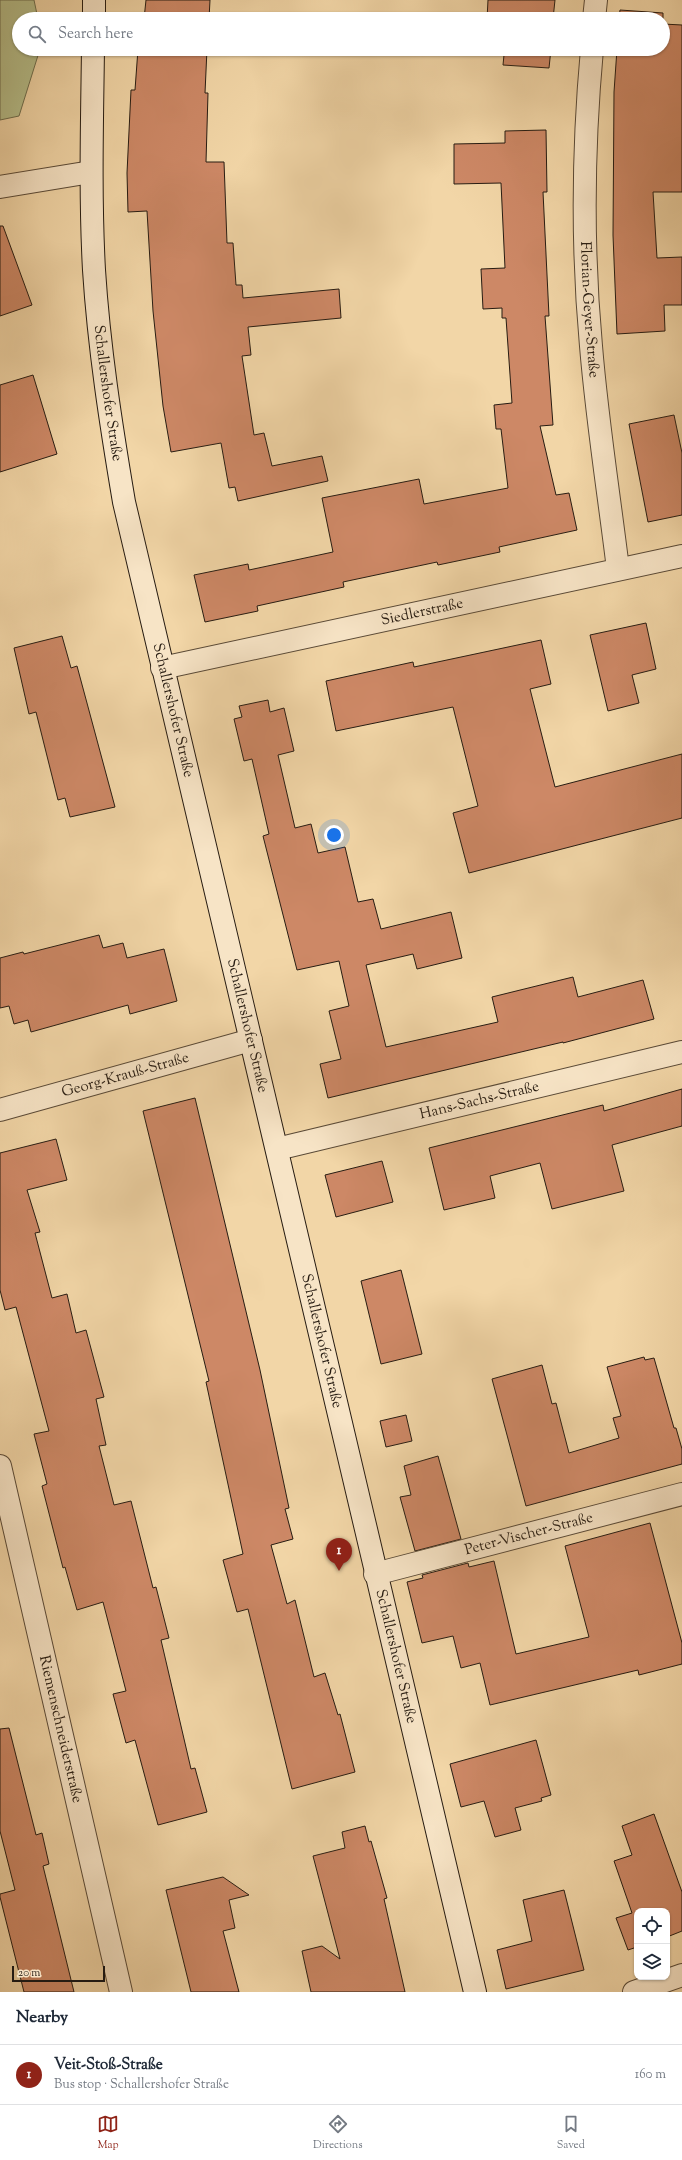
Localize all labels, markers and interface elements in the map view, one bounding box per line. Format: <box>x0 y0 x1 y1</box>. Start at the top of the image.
search box <box>12 12 670 56</box>
icon: search <box>26 23 48 45</box>
text: Search here <box>58 24 133 45</box>
street label: Florian-Geyer-Straße <box>575 241 604 379</box>
street label: Schallershofer Straße <box>88 324 128 463</box>
street label: Siedlerstraße <box>379 593 465 631</box>
street label: Schallershofer Straße <box>147 641 199 779</box>
your location <box>324 825 344 845</box>
street label: Schallershofer Straße <box>221 956 273 1095</box>
street label: Georg-Krauß-Straße <box>59 1047 191 1103</box>
street label: Hans-Sachs-Straße <box>417 1076 541 1125</box>
street label: Schallershofer Straße <box>296 1272 348 1410</box>
street label: Peter-Vischer-Straße <box>462 1507 595 1561</box>
pin: 1 <box>326 1538 352 1571</box>
street label: Schallershofer Straße <box>370 1587 422 1726</box>
street label: Riemenschneiderstraße <box>33 1653 88 1805</box>
map controls <box>634 1908 670 1980</box>
button: locate <box>634 1908 670 1944</box>
button: layers <box>634 1944 670 1980</box>
scale bar <box>12 1964 105 1983</box>
text: 20 m <box>18 1965 40 1981</box>
text: Nearby <box>16 2006 68 2030</box>
text: Veit-Stoß-Straße <box>54 2055 163 2076</box>
text: 1 <box>27 2066 31 2084</box>
text: 160 m <box>635 2066 666 2084</box>
text: Bus stop · Schallershofer Straße <box>54 2076 229 2094</box>
tab: Map <box>97 2113 119 2153</box>
tab: Directions <box>313 2113 363 2153</box>
tab: Saved <box>557 2113 585 2153</box>

